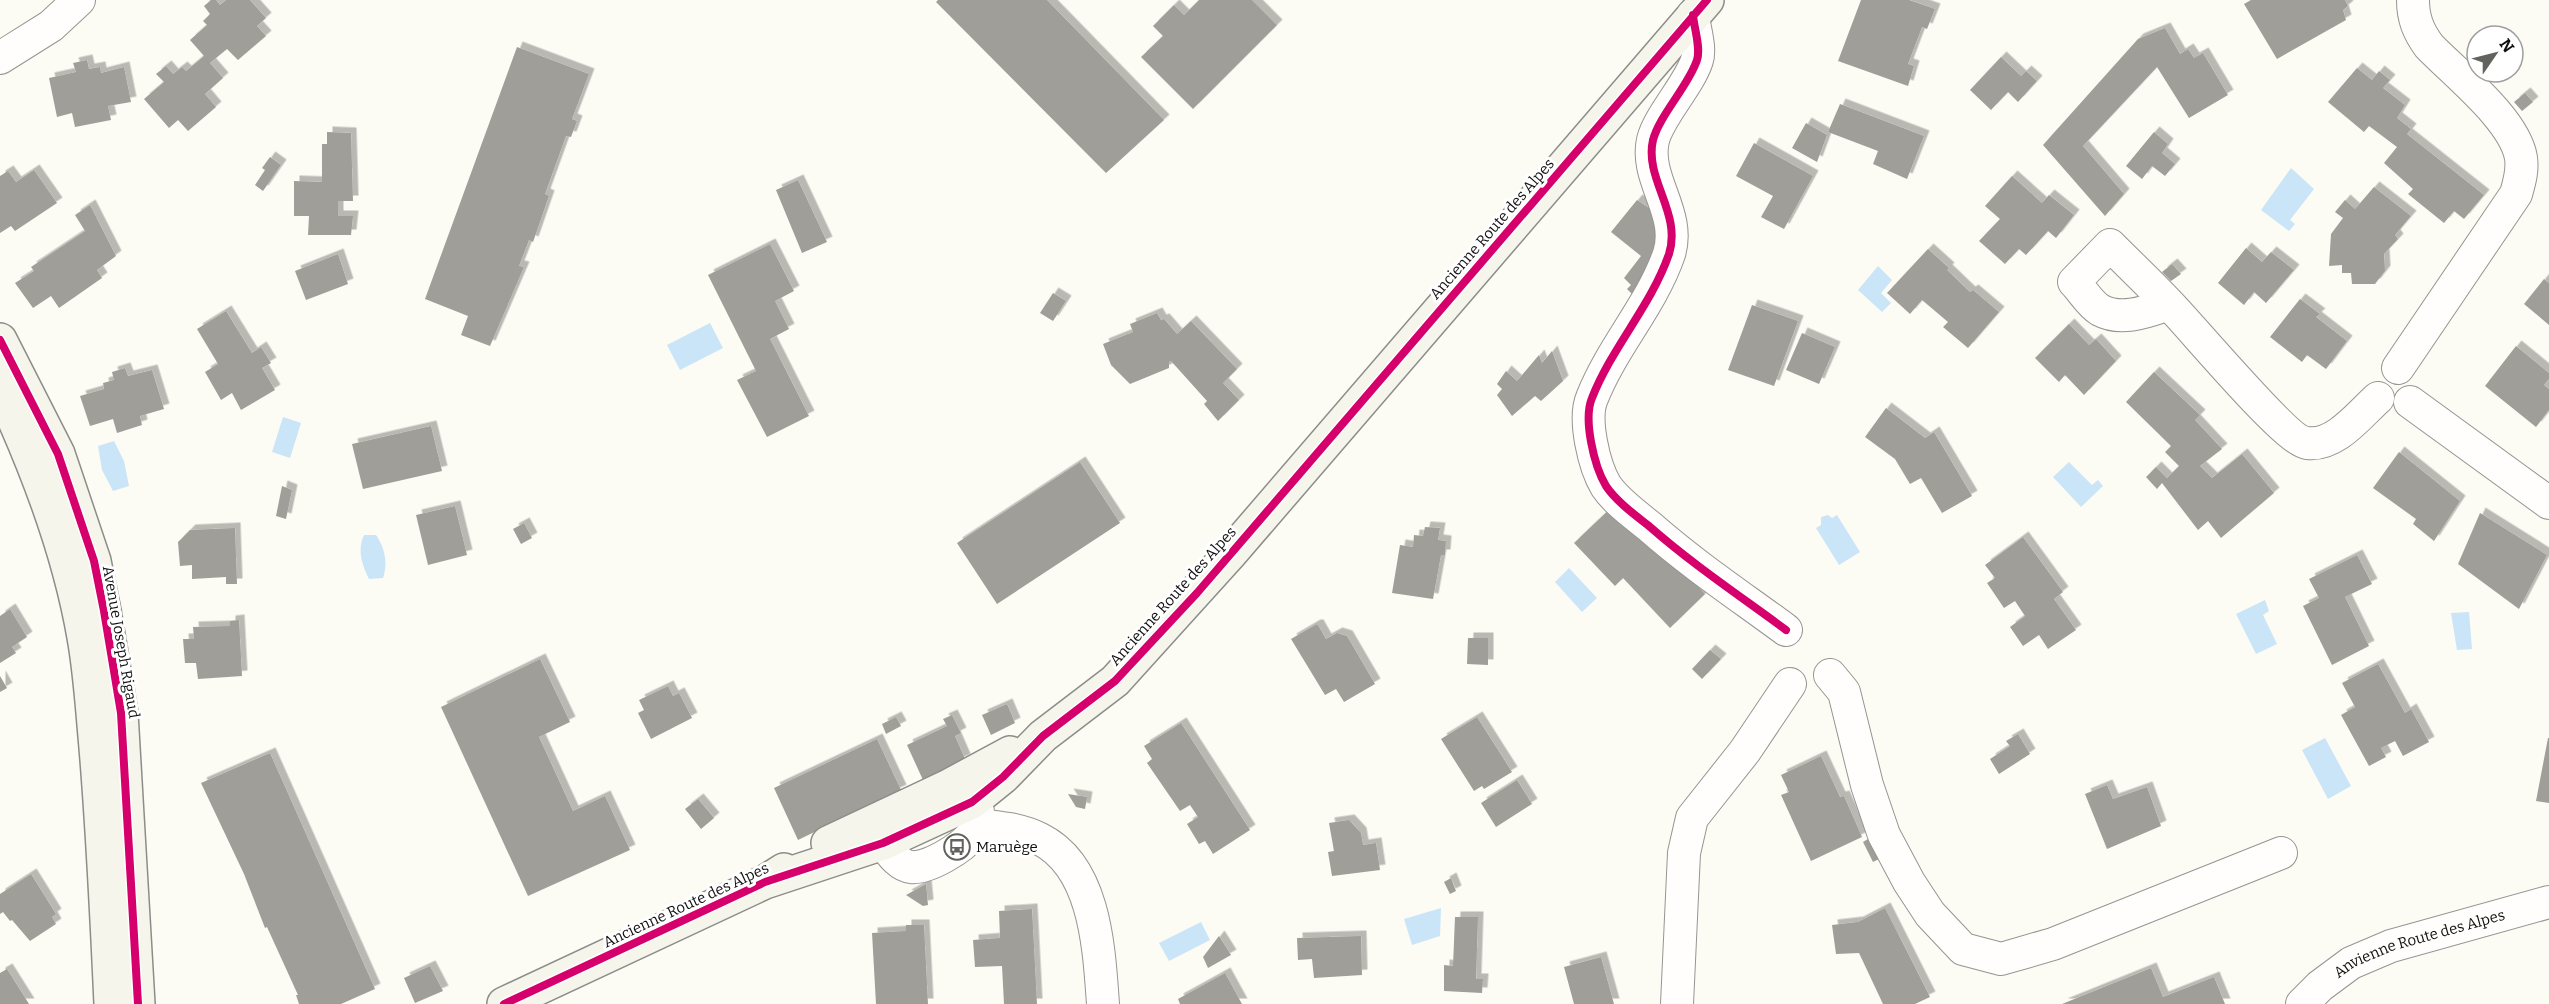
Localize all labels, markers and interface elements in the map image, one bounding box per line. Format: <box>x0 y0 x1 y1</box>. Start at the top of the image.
north arrow <box>2465 24 2525 84</box>
text: N <box>2496 35 2518 56</box>
street label: Ancienne Route des Alpes <box>1426 155 1558 303</box>
street label: Ancienne Route des Alpes <box>1106 523 1240 669</box>
street label: Avenue Joseph Rigaud <box>99 564 143 720</box>
bus stop icon: Maruège <box>942 832 972 862</box>
place label: Maruège <box>976 838 1038 856</box>
street label: Ancienne Route des Alpes <box>600 859 772 951</box>
street label: Anvienne Route des Alpes <box>2330 906 2507 982</box>

